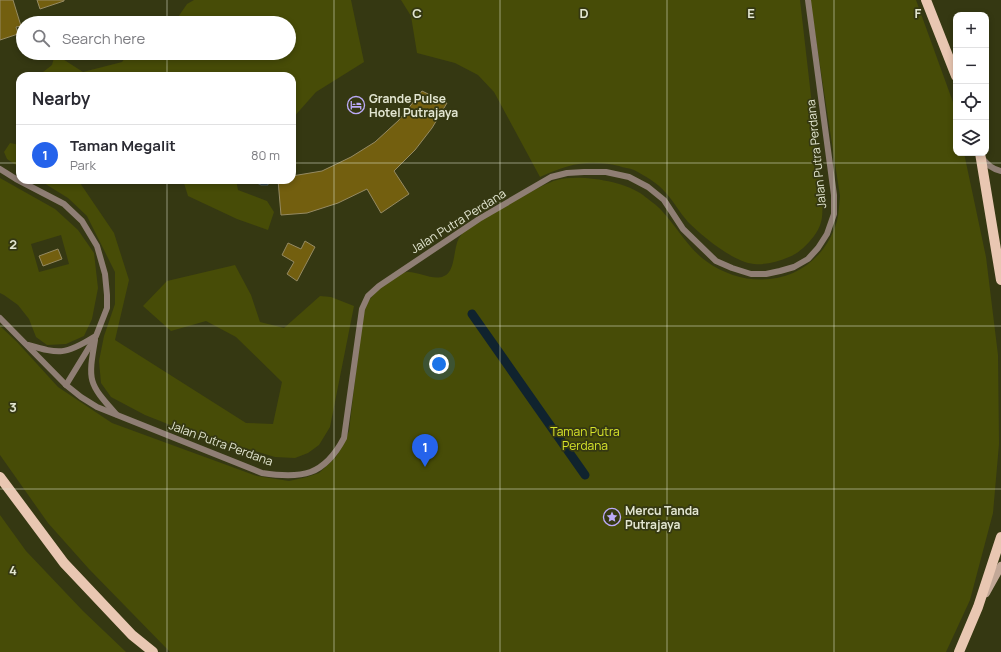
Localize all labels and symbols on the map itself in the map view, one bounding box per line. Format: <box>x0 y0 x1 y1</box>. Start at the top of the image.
text: C <box>412 4 422 22</box>
text: D <box>579 4 589 22</box>
text: E <box>747 4 755 22</box>
text: F <box>915 4 922 22</box>
place label: Grande Pulse Hotel Putrajaya <box>369 90 458 121</box>
hotel icon: Grande Pulse Hotel Putrajaya <box>346 95 366 115</box>
street label: Jalan Putra Perdana <box>802 99 830 209</box>
street label: Jalan Putra Perdana <box>407 185 509 257</box>
text: 2 <box>9 235 17 253</box>
your location <box>429 354 449 374</box>
text: 3 <box>9 398 17 416</box>
street label: Jalan Putra Perdana <box>167 416 275 470</box>
park label: Taman Putra Perdana <box>550 423 620 454</box>
pin: 1 <box>412 434 438 467</box>
place label: Mercu Tanda Putrajaya <box>625 502 699 533</box>
place icon: Mercu Tanda Putrajaya <box>602 507 622 527</box>
text: 4 <box>9 561 17 579</box>

